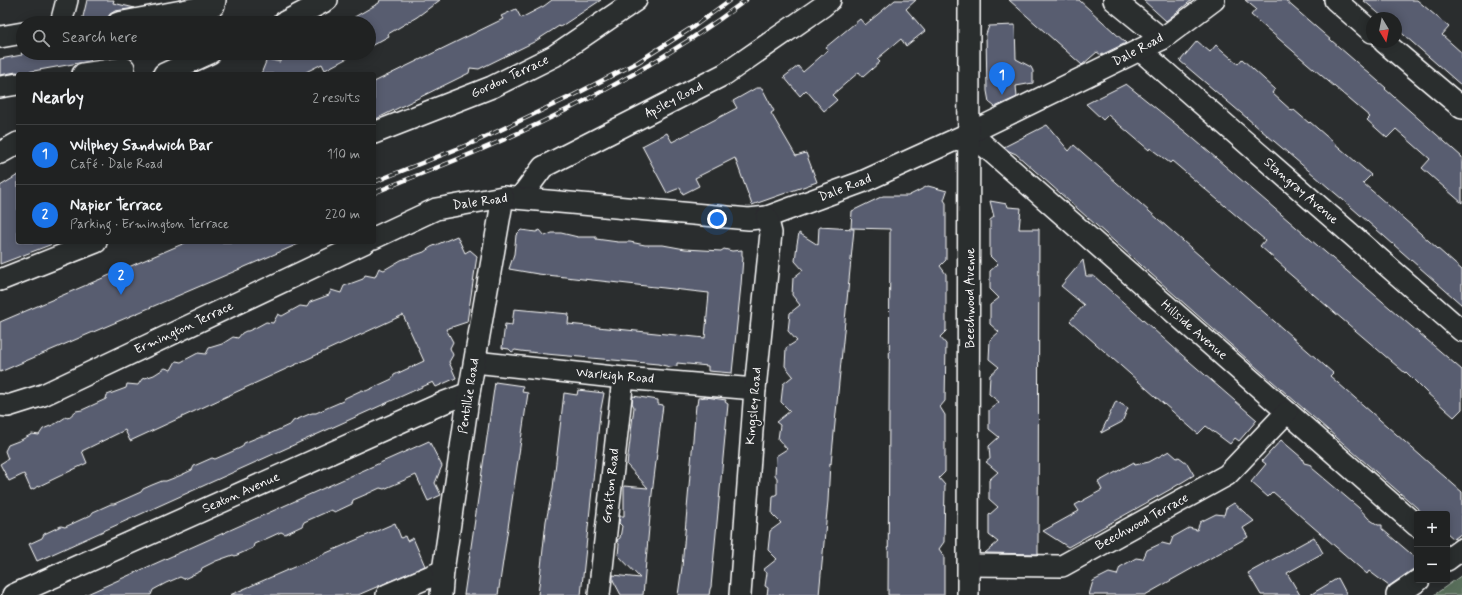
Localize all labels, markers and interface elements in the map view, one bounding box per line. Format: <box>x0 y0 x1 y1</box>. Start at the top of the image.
north arrow <box>1366 12 1402 48</box>
search box <box>16 16 376 60</box>
icon: search <box>30 27 52 49</box>
text: Search here <box>62 28 138 48</box>
street label: Dale Road <box>1110 30 1166 70</box>
street label: Gordon Terrace <box>468 51 552 102</box>
pin: 1 <box>989 62 1015 95</box>
street label: Apsley Road <box>642 78 706 123</box>
text: Nearby <box>32 87 84 109</box>
text: 2 results <box>313 90 360 107</box>
text: Wilphey Sandwich Bar <box>70 136 212 156</box>
text: 1 <box>42 146 48 163</box>
text: 110 m <box>327 146 360 163</box>
street label: Stangray Avenue <box>1260 154 1342 228</box>
text: Café · Dale Road <box>70 156 163 173</box>
street label: Dale Road <box>816 170 874 206</box>
street label: Dale Road <box>451 190 509 214</box>
text: Napier Terrace <box>70 196 163 216</box>
text: 2 <box>42 206 48 223</box>
text: 220 m <box>325 206 360 223</box>
your location <box>707 209 727 229</box>
text: Parking · Ermington Terrace <box>70 216 229 233</box>
street label: Beechwood Avenue <box>962 248 979 348</box>
pin: 2 <box>108 262 134 295</box>
street label: Hillside Avenue <box>1157 296 1231 364</box>
street label: Ermington Terrace <box>132 298 236 358</box>
street label: Pentillie Road <box>455 357 483 435</box>
street label: Warleigh Road <box>575 364 655 388</box>
street label: Kingsley Road <box>742 367 767 446</box>
street label: Grafton Road <box>599 448 623 524</box>
street label: Seaton Avenue <box>200 468 282 518</box>
street label: Beechwood Terrace <box>1092 489 1192 555</box>
map controls <box>1414 511 1450 583</box>
button: + <box>1414 511 1450 547</box>
button: − <box>1414 547 1450 583</box>

